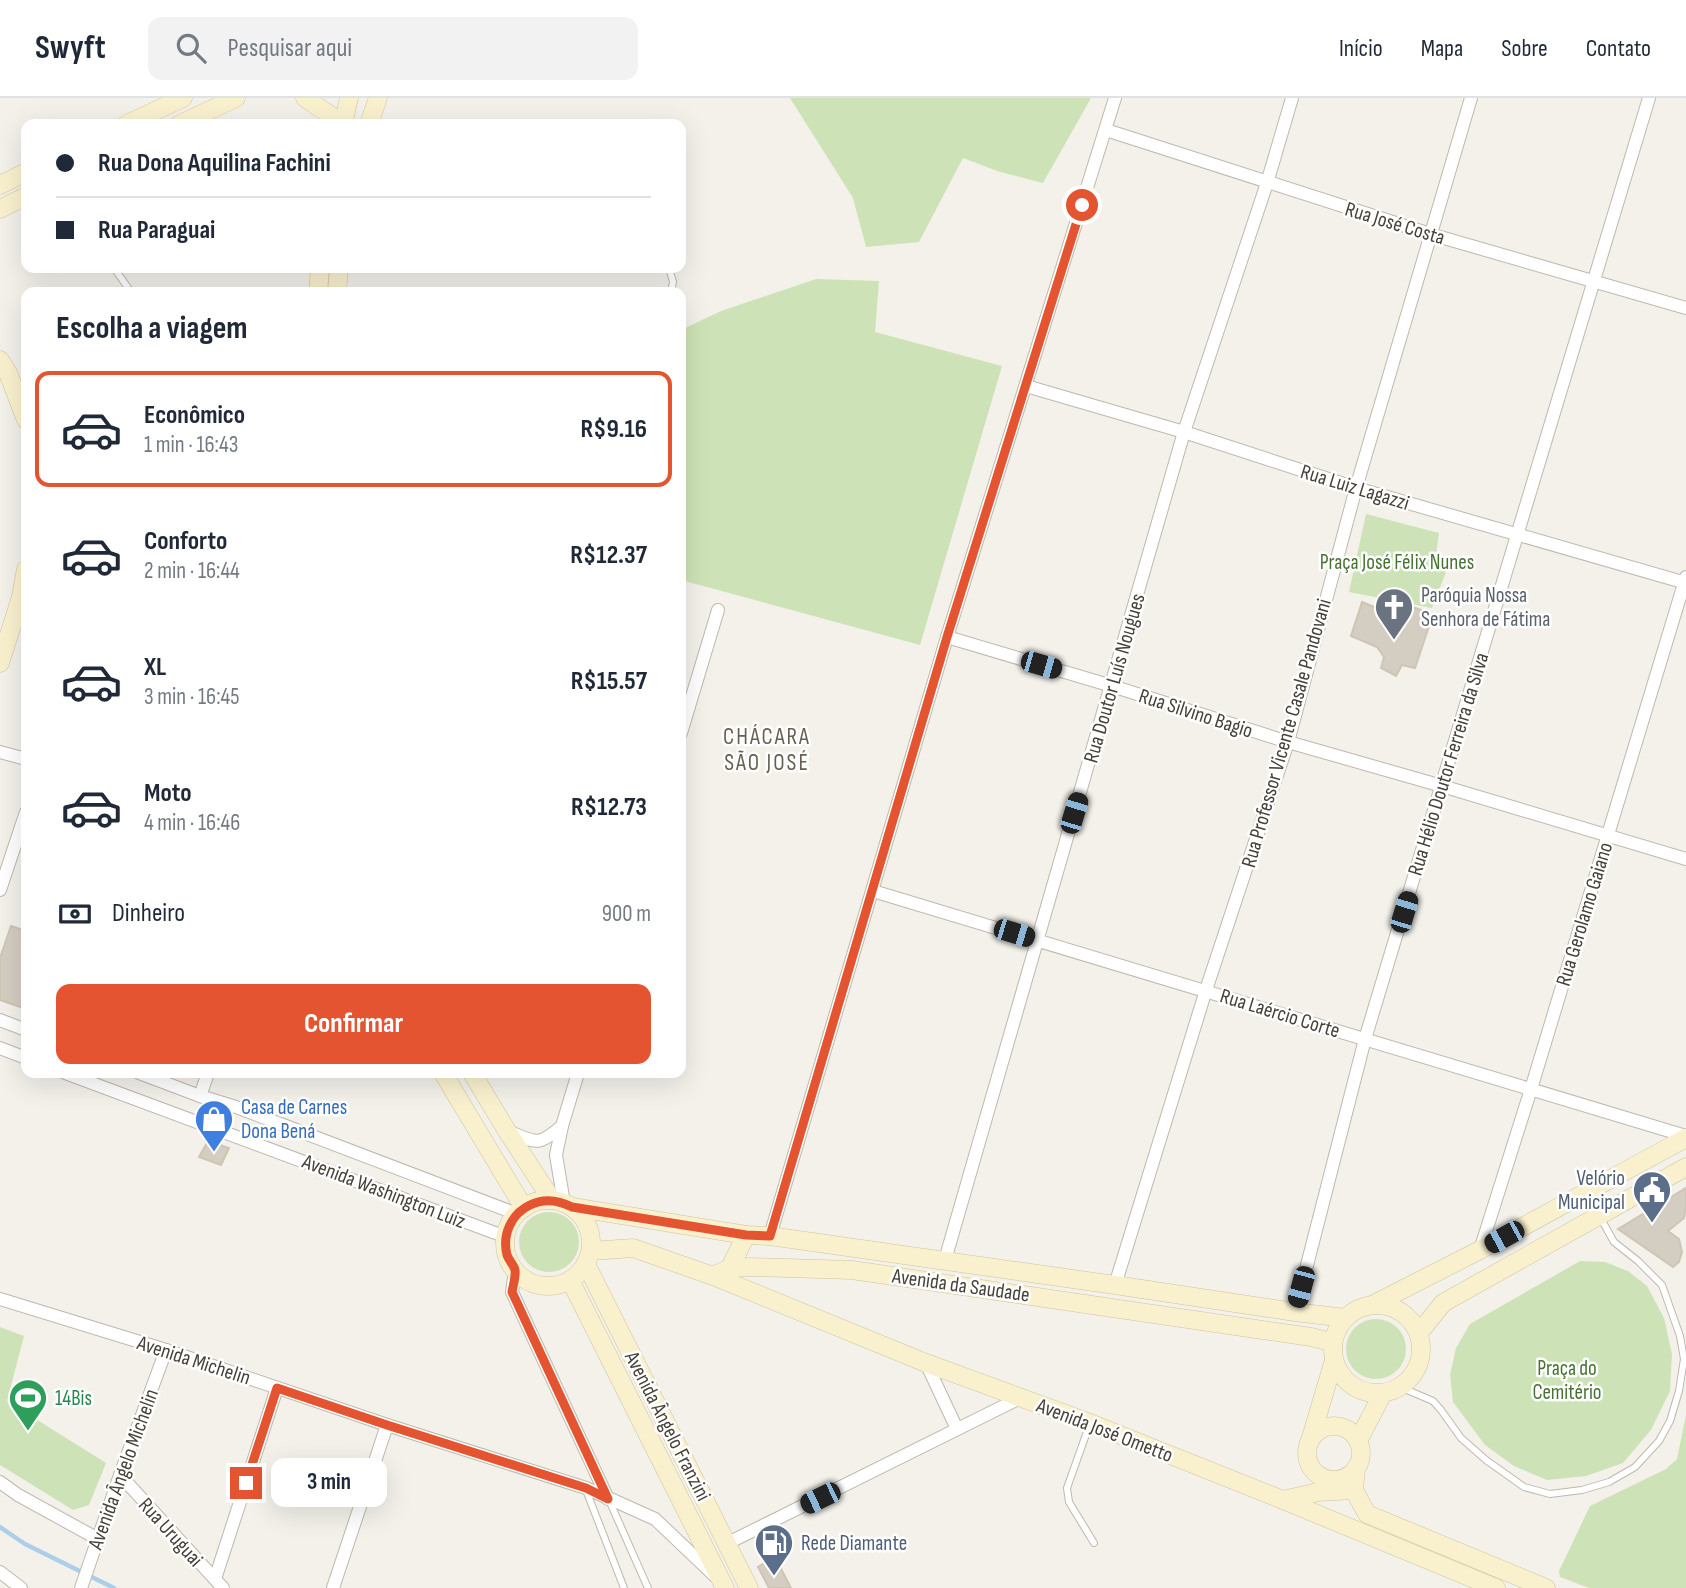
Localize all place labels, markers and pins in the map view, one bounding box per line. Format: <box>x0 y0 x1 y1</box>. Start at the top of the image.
place label: Paróquia Nossa Senhora de Fátima <box>1421 583 1550 632</box>
church icon: Paróquia Nossa Senhora de Fátima <box>1373 586 1415 641</box>
place label: Casa de Carnes Dona Bená <box>241 1095 347 1144</box>
shop icon: Casa de Carnes Dona Bená <box>193 1098 235 1153</box>
place label: Velório Municipal <box>1558 1166 1625 1215</box>
public building icon: Velório Municipal <box>1631 1169 1673 1224</box>
sports icon: 14Bis <box>7 1377 49 1432</box>
place label: 14Bis <box>55 1386 92 1411</box>
fuel station icon: Rede Diamante <box>753 1522 795 1577</box>
place label: Rede Diamante <box>801 1531 907 1556</box>

